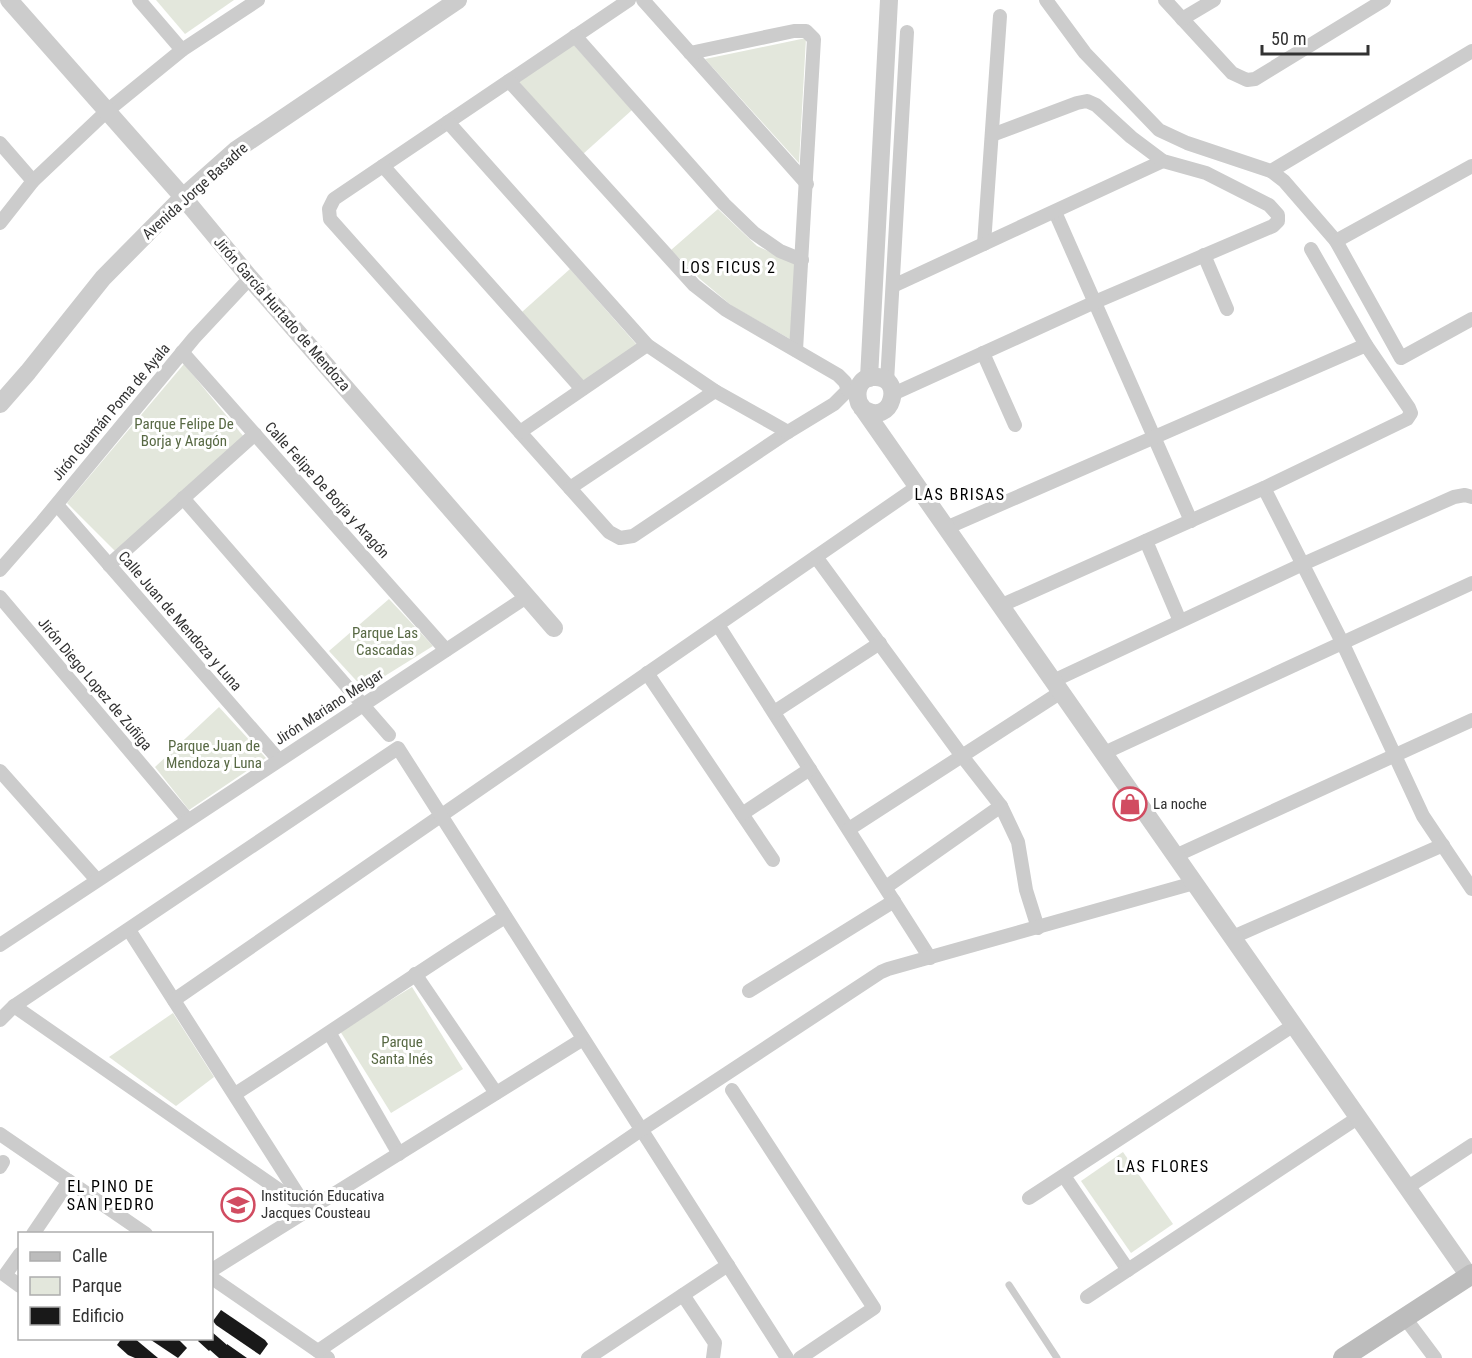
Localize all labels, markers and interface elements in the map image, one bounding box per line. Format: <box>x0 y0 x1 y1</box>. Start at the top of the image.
scale bar <box>1262 18 1368 56</box>
text: 50 m <box>1271 28 1306 49</box>
street label: Avenida Jorge Basadre <box>139 139 251 243</box>
street label: Jirón García Hurtado de Mendoza <box>210 233 354 395</box>
district label: LOS FICUS 2 <box>682 258 776 277</box>
street label: Jirón Guamán Poma de Ayala <box>48 340 174 484</box>
park label: Parque Felipe De Borja y Aragón <box>134 415 234 450</box>
street label: Calle Felipe De Borja y Aragón <box>261 418 393 562</box>
district label: LAS BRISAS <box>915 485 1006 504</box>
street label: Calle Juan de Mendoza y Luna <box>114 547 246 695</box>
street label: Jirón Diego Lopez de Zuñiga <box>34 614 156 754</box>
park label: Parque Las Cascadas <box>352 624 418 659</box>
street label: Jirón Mariano Melgar <box>271 665 387 749</box>
park label: Parque Juan de Mendoza y Luna <box>166 737 262 772</box>
shop icon: La noche <box>1112 786 1148 822</box>
place label: La noche <box>1153 795 1207 813</box>
park label: Parque Santa Inés <box>371 1033 433 1068</box>
district label: LAS FLORES <box>1116 1157 1210 1176</box>
district label: EL PINO DE SAN PEDRO <box>67 1177 155 1214</box>
school or university icon: Institución Educativa Jacques Cousteau <box>220 1187 256 1223</box>
place label: Institución Educativa Jacques Cousteau <box>261 1187 385 1222</box>
legend <box>18 1232 213 1340</box>
text: Calle <box>72 1245 108 1266</box>
text: Parque <box>72 1275 122 1296</box>
text: Edificio <box>72 1305 124 1326</box>

